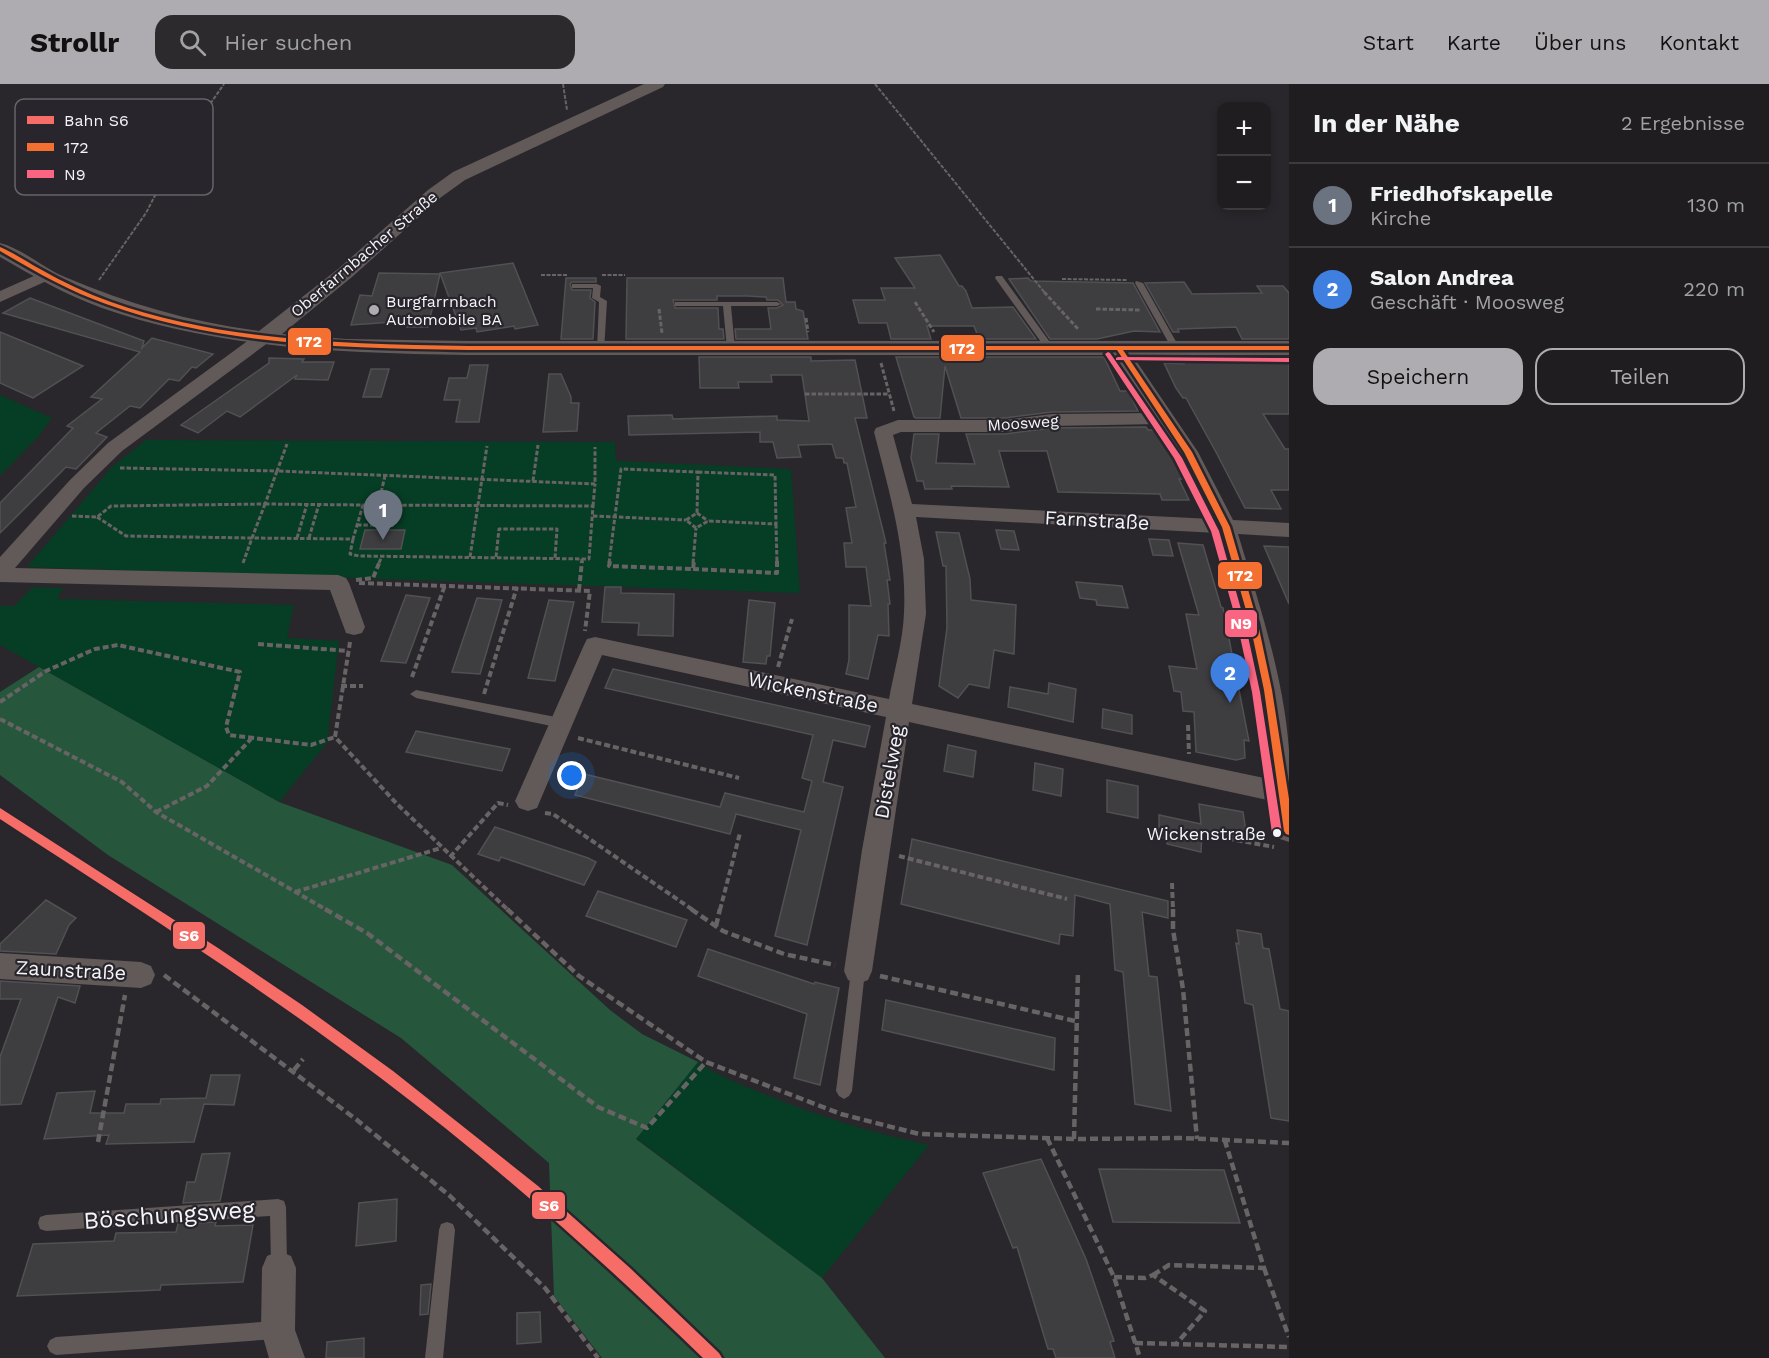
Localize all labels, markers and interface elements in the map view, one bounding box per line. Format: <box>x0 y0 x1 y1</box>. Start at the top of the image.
search box <box>155 15 575 69</box>
text: Strollr <box>30 26 119 59</box>
icon: search <box>176 26 209 59</box>
text: Hier suchen <box>224 30 352 55</box>
text: Start <box>1363 30 1414 55</box>
text: Karte <box>1447 30 1501 55</box>
text: Über uns <box>1534 30 1626 55</box>
text: Kontakt <box>1659 30 1739 55</box>
legend <box>15 99 213 195</box>
map controls <box>1217 102 1271 210</box>
button: + <box>1217 102 1271 156</box>
text: In der Nähe <box>1313 108 1460 138</box>
text: Bahn S6 <box>64 111 129 130</box>
text: 2 Ergebnisse <box>1621 111 1745 135</box>
text: 172 <box>64 138 89 157</box>
button: − <box>1217 156 1271 210</box>
text: N9 <box>64 165 86 184</box>
text: Friedhofskapelle <box>1370 181 1553 206</box>
street label: Oberfarrnbacher Straße <box>287 187 441 321</box>
text: 1 <box>1328 193 1337 217</box>
text: 130 m <box>1687 193 1745 217</box>
text: Kirche <box>1370 206 1431 230</box>
text: Salon Andrea <box>1370 265 1514 290</box>
text: 2 <box>1327 277 1338 301</box>
text: 220 m <box>1683 277 1745 301</box>
text: Geschäft · Moosweg <box>1370 290 1564 314</box>
place label: Burgfarrnbach Automobile BA <box>386 292 503 329</box>
marker: Burgfarrnbach Automobile BA <box>367 303 381 317</box>
line badge: 172 <box>287 327 332 356</box>
text: 172 <box>296 332 322 351</box>
line badge: 172 <box>940 334 985 362</box>
text: 172 <box>949 339 975 358</box>
button: Speichern <box>1313 348 1523 405</box>
button: Teilen <box>1535 348 1745 405</box>
street label: Moosweg <box>987 411 1060 435</box>
pin: 1 <box>364 490 403 540</box>
street label: Farnstraße <box>1044 505 1150 535</box>
line badge: 172 <box>1217 561 1263 590</box>
text: 172 <box>1227 566 1253 585</box>
line badge: N9 <box>1224 609 1258 638</box>
text: N9 <box>1230 614 1252 633</box>
pin: 2 <box>1210 654 1250 703</box>
street label: Wickenstraße <box>746 666 880 718</box>
street label: Distelweg <box>869 723 909 821</box>
your location <box>557 761 586 790</box>
place label: Wickenstraße <box>1147 823 1266 844</box>
marker: Wickenstraße <box>1271 827 1283 839</box>
line badge: S6 <box>172 921 206 950</box>
text: S6 <box>179 926 199 945</box>
street label: Zaunstraße <box>15 955 127 985</box>
line badge: S6 <box>531 1191 566 1220</box>
street label: Böschungsweg <box>82 1195 256 1235</box>
text: S6 <box>539 1196 559 1215</box>

